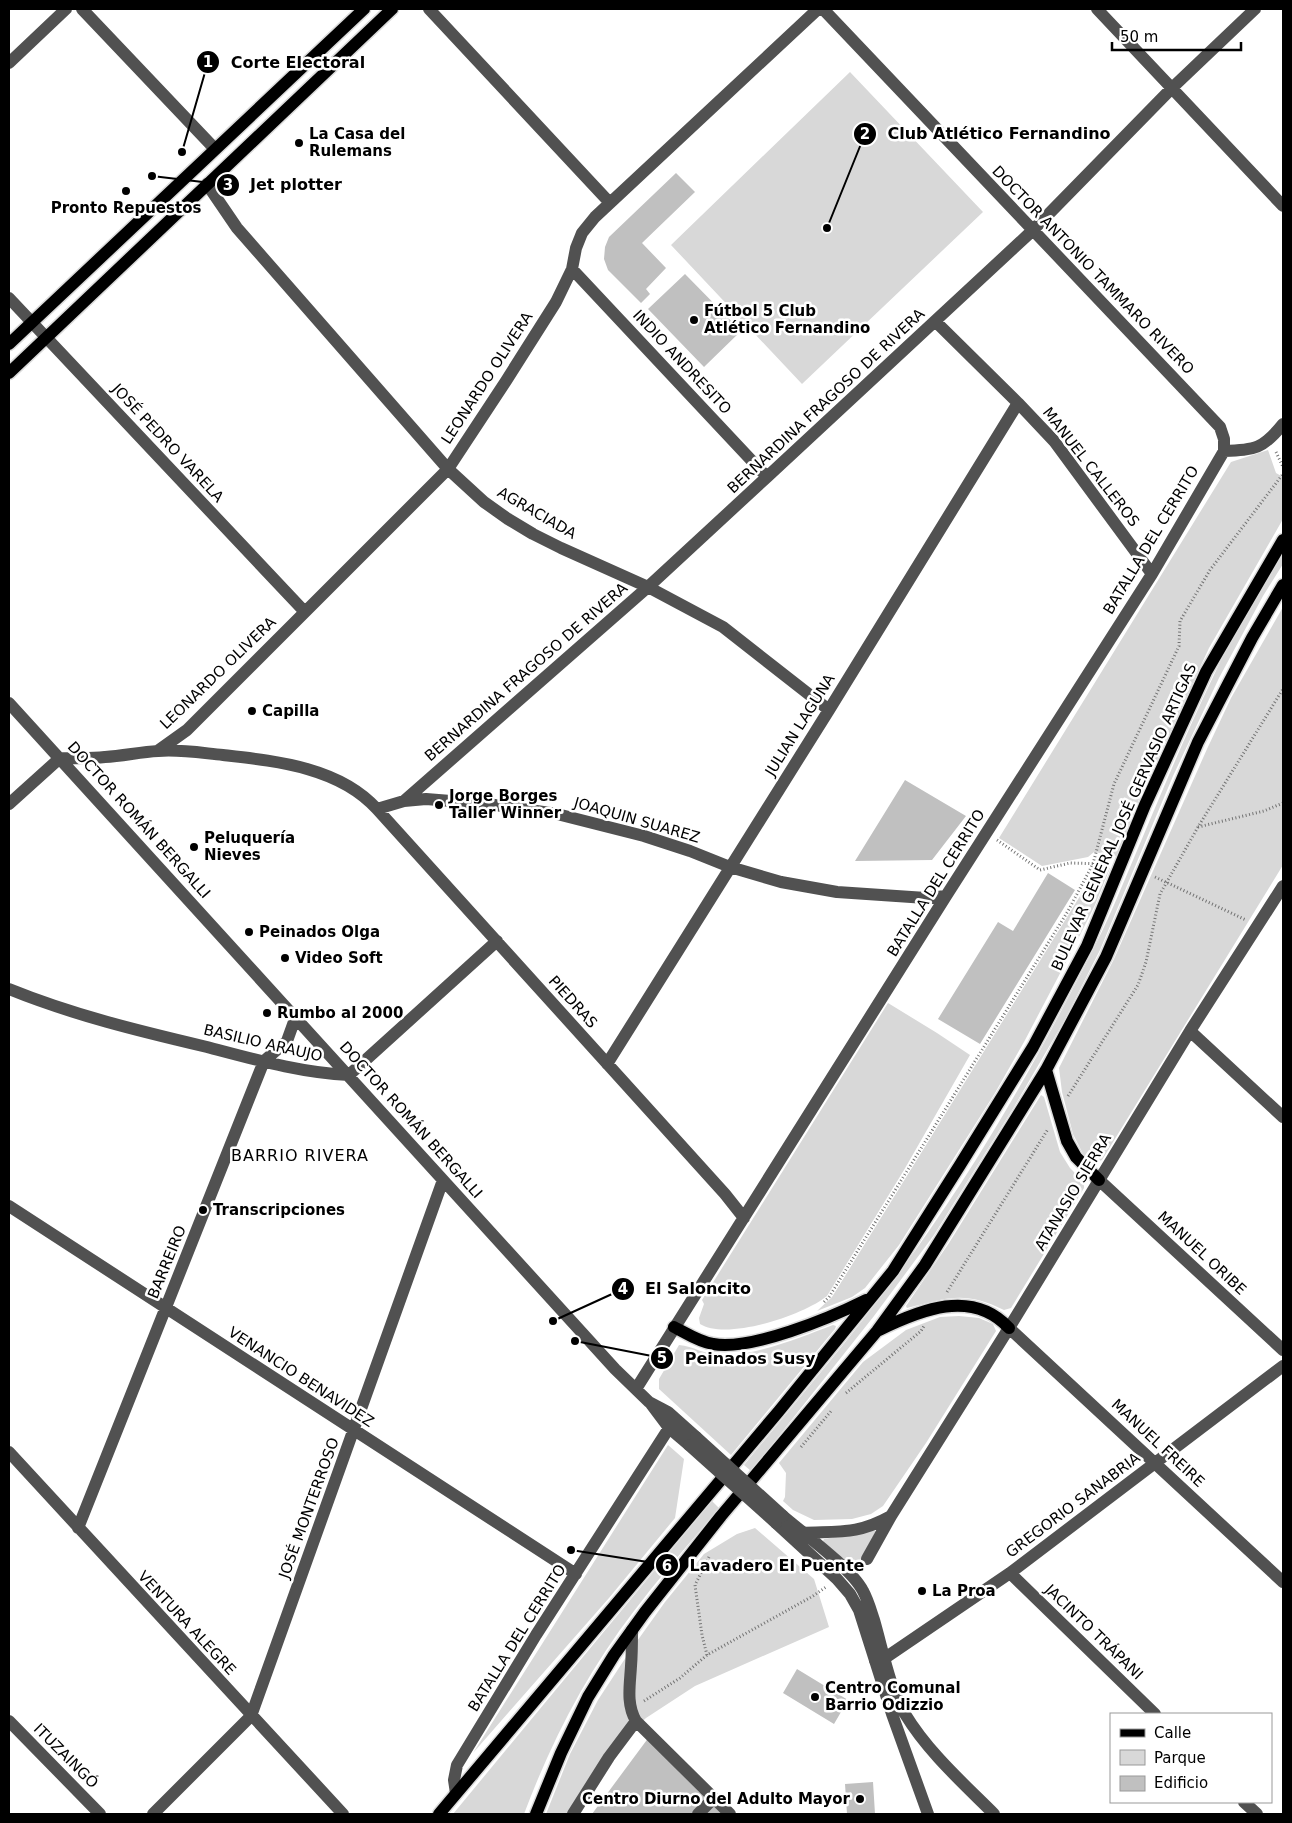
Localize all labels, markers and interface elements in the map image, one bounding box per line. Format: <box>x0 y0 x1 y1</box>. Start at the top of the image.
scale bar <box>1112 20 1241 52</box>
text: 50 m <box>1120 28 1158 46</box>
callout: Corte Electoral <box>196 47 375 78</box>
text: 1 <box>203 53 213 71</box>
text: Corte Electoral <box>231 53 365 72</box>
callout: Club Atlético Fernandino <box>853 118 1121 149</box>
text: Club Atlético Fernandino <box>887 124 1111 143</box>
place label: La Casa del Rulemans <box>309 125 405 160</box>
text: 2 <box>860 125 870 143</box>
marker: La Casa del Rulemans <box>293 137 305 149</box>
street label: DOCTOR ANTONIO TAMMARO RIVERO <box>988 162 1198 378</box>
callout: Jet plotter <box>215 169 352 200</box>
text: Jet plotter <box>249 175 342 194</box>
text: 3 <box>223 176 233 194</box>
marker: Pronto Repuestos <box>120 185 132 197</box>
place label: Pronto Repuestos <box>51 199 201 217</box>
place label: Fútbol 5 Club Atlético Fernandino <box>704 302 870 337</box>
street label: BERNARDINA FRAGOSO DE RIVERA <box>724 304 929 497</box>
street label: INDIO ANDRESITO <box>629 306 735 418</box>
street label: LEONARDO OLIVERA <box>437 308 537 448</box>
marker: Fútbol 5 Club Atlético Fernandino <box>688 314 700 326</box>
street label: JOSÉ PEDRO VARELA <box>108 379 229 507</box>
street label: MANUEL CALLEROS <box>1039 404 1143 530</box>
street label: BATALLA DEL CERRITO <box>1099 462 1203 618</box>
street label: AGRACIADA <box>494 483 580 543</box>
street label: BERNARDINA FRAGOSO DE RIVERA <box>421 579 632 765</box>
street label: LEONARDO OLIVERA <box>156 613 280 733</box>
street label: BULEVAR GENERAL JOSÉ GERVASIO ARTIGAS <box>1047 660 1200 973</box>
street label: JULIAN LAGUNA <box>761 670 839 780</box>
place label: Capilla <box>262 702 319 720</box>
marker: Capilla <box>246 705 258 717</box>
street label: DOCTOR ROMÁN BERGALLI <box>64 737 215 902</box>
place label: Jorge Borges Taller Winner <box>448 787 562 822</box>
street label: JOAQUIN SUAREZ <box>571 793 702 847</box>
marker: Jorge Borges Taller Winner <box>433 799 445 811</box>
street label: BATALLA DEL CERRITO <box>883 806 989 960</box>
place label: Peluquería Nieves <box>204 829 295 864</box>
marker: Peluquería Nieves <box>188 841 200 853</box>
place label: Peinados Olga <box>259 923 380 941</box>
marker: Peinados Olga <box>243 926 255 938</box>
place label: Video Soft <box>295 949 383 967</box>
marker: Video Soft <box>279 952 291 964</box>
street label: PIEDRAS <box>545 972 601 1032</box>
place label: Rumbo al 2000 <box>277 1004 403 1022</box>
marker: Rumbo al 2000 <box>261 1007 273 1019</box>
street label: BASILIO ARAUJO <box>202 1021 324 1065</box>
street label: DOCTOR ROMÁN BERGALLI <box>336 1037 487 1202</box>
street label: ATANASIO SIERRA <box>1031 1130 1115 1254</box>
district label: BARRIO RIVERA <box>231 1146 369 1165</box>
place label: Transcripciones <box>213 1201 345 1219</box>
marker: Transcripciones <box>197 1204 209 1216</box>
street label: MANUEL ORIBE <box>1154 1207 1250 1299</box>
street label: BARREIRO <box>144 1223 190 1301</box>
callout: El Saloncito <box>610 1273 761 1304</box>
text: El Saloncito <box>645 1279 751 1298</box>
text: 4 <box>618 1280 628 1298</box>
street label: VENANCIO BENAVIDEZ <box>225 1323 377 1431</box>
callout: Peinados Susy <box>649 1343 825 1374</box>
text: 5 <box>657 1349 667 1367</box>
text: Peinados Susy <box>685 1349 816 1368</box>
street label: MANUEL FREIRE <box>1108 1395 1208 1491</box>
street label: JOSÉ MONTERROSO <box>274 1435 343 1582</box>
street label: GREGORIO SANABRIA <box>1002 1448 1144 1561</box>
callout: Lavadero El Puente <box>655 1550 875 1581</box>
text: Lavadero El Puente <box>690 1556 865 1575</box>
text: 6 <box>662 1557 672 1575</box>
street label: BATALLA DEL CERRITO <box>464 1561 570 1715</box>
street label: VENTURA ALEGRE <box>134 1567 240 1679</box>
street label: JACINTO TRÁPANI <box>1041 1579 1147 1683</box>
place label: La Proa <box>932 1582 996 1600</box>
marker: La Proa <box>916 1585 928 1597</box>
place label: Centro Comunal Barrio Odizzio <box>825 1679 961 1714</box>
marker: Centro Comunal Barrio Odizzio <box>809 1691 821 1703</box>
legend <box>1110 1713 1272 1803</box>
street label: ITUZAINGÓ <box>30 1719 103 1792</box>
text: Calle <box>1154 1724 1191 1742</box>
text: Parque <box>1154 1749 1206 1767</box>
text: Edificio <box>1154 1774 1208 1792</box>
place label: Centro Diurno del Adulto Mayor <box>582 1790 851 1808</box>
marker: Centro Diurno del Adulto Mayor <box>854 1793 866 1805</box>

